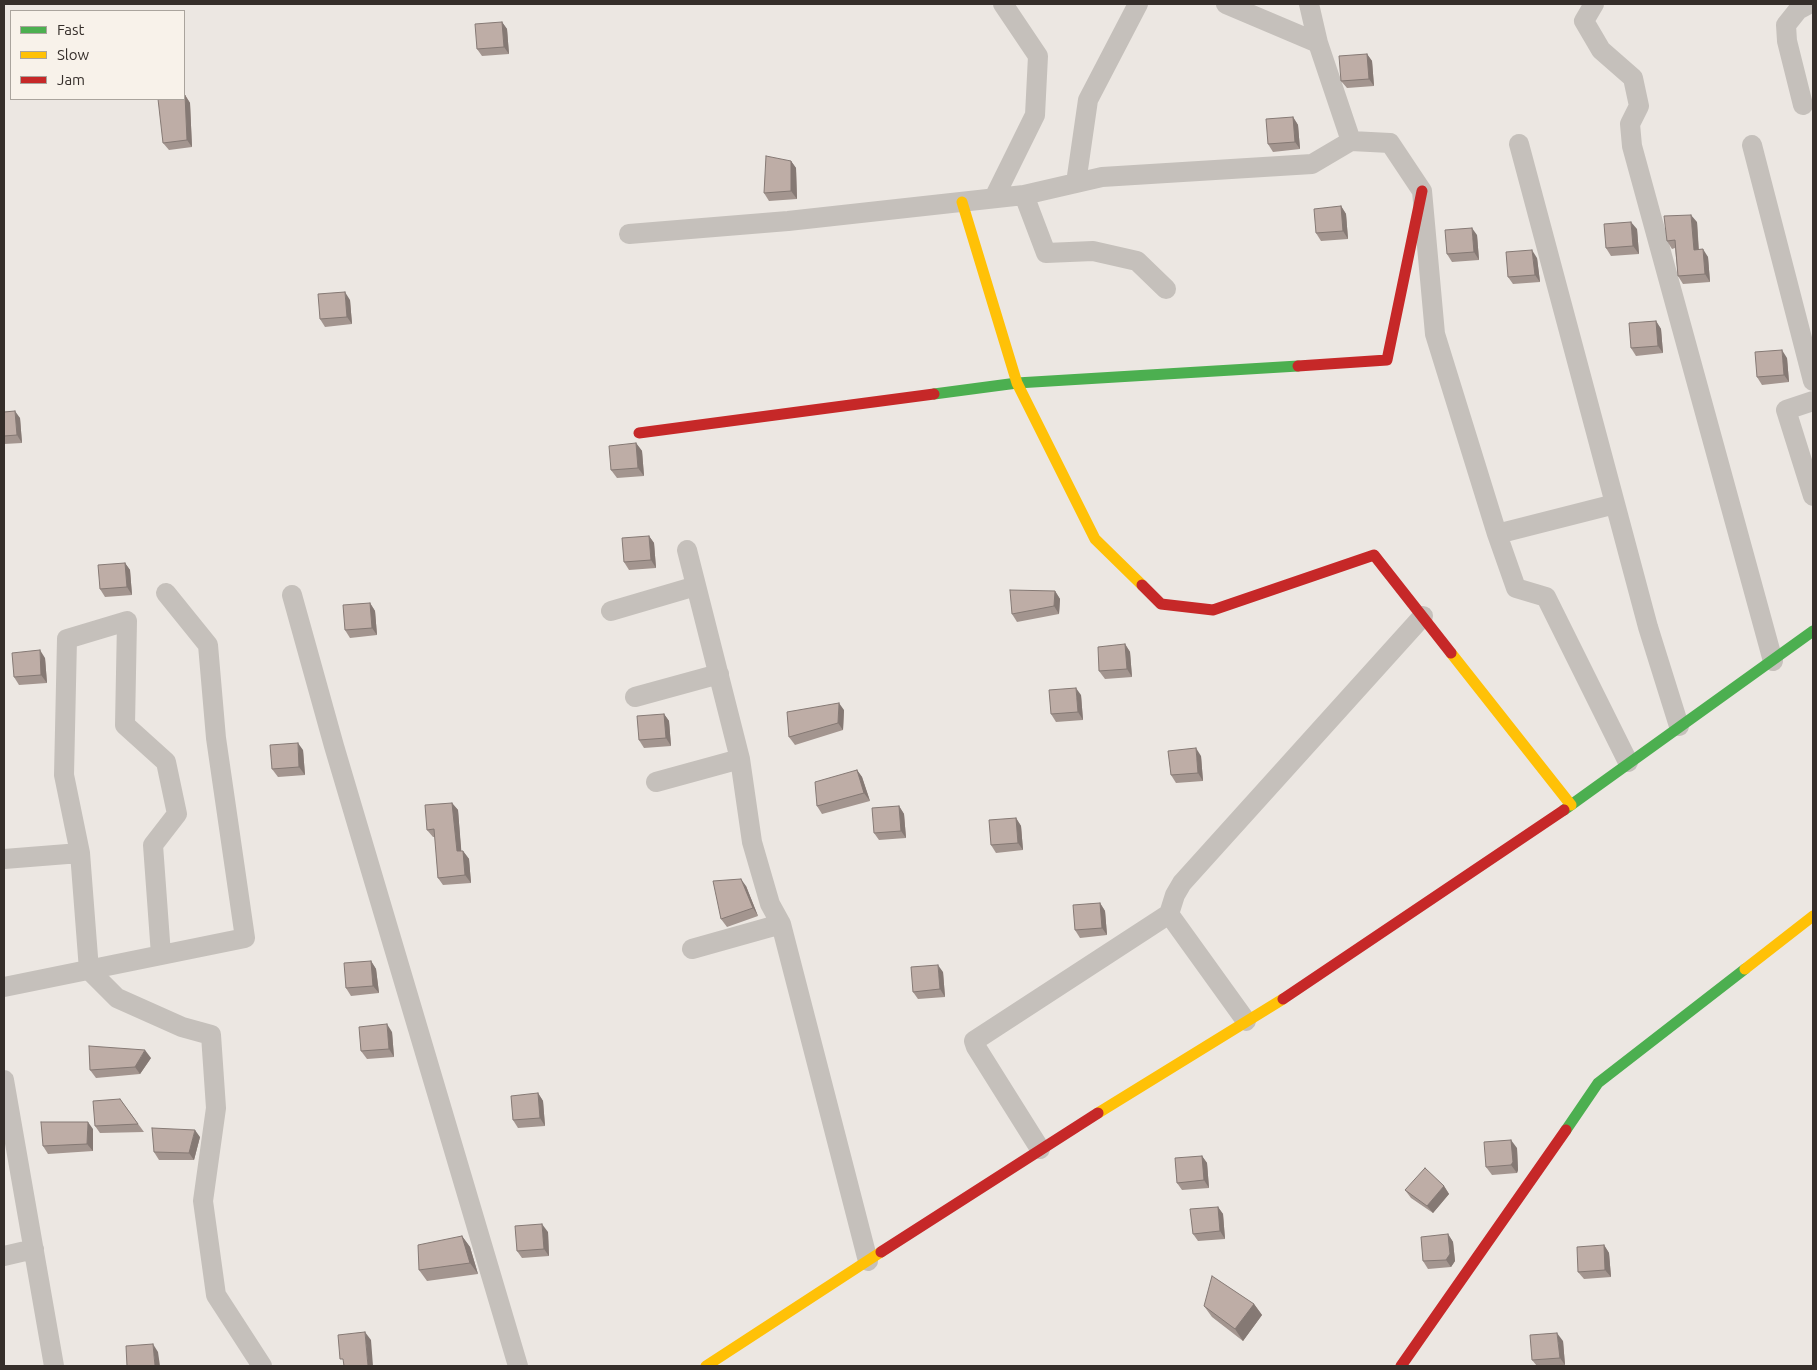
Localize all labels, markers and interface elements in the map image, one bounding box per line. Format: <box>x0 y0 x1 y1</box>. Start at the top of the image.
legend <box>10 10 185 100</box>
text: Fast <box>57 21 84 38</box>
text: Slow <box>57 46 89 63</box>
text: Jam <box>57 71 85 88</box>

